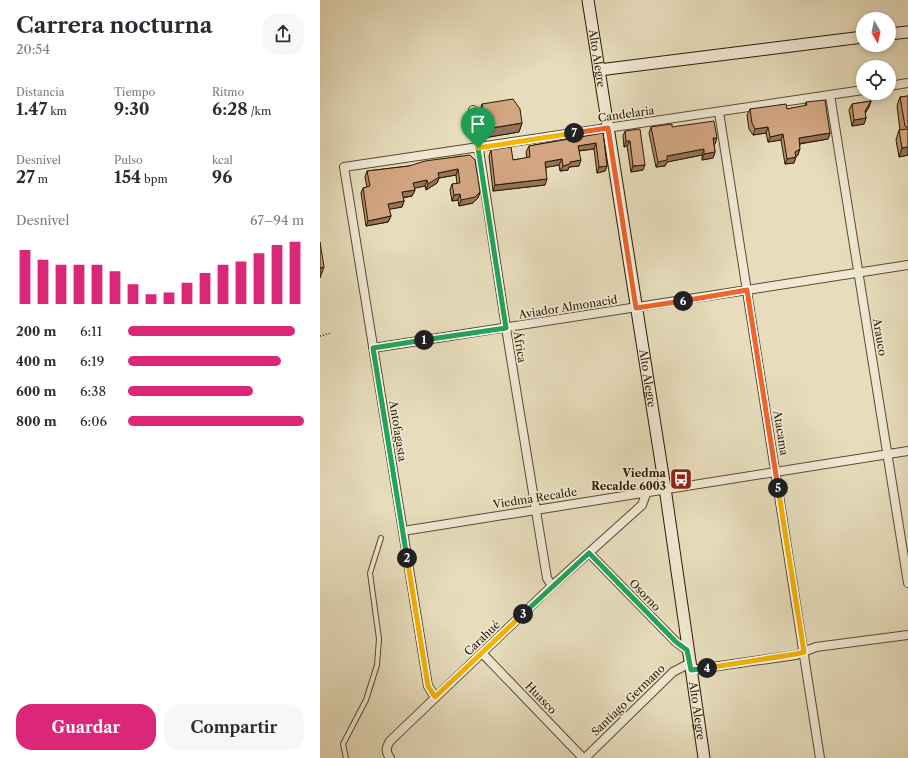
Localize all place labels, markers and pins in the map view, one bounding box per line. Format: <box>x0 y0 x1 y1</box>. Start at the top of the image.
pin <box>461 107 495 148</box>
pin: 7 <box>564 123 584 143</box>
pin: 6 <box>673 291 693 311</box>
pin: 1 <box>414 330 434 350</box>
place label: Viedma Recalde 6003 <box>591 466 667 493</box>
bus stop icon: Viedma Recalde 6003 <box>668 466 694 492</box>
pin: 5 <box>768 478 788 498</box>
pin: 2 <box>397 548 417 568</box>
pin: 3 <box>513 604 533 624</box>
pin: 4 <box>697 658 717 678</box>

